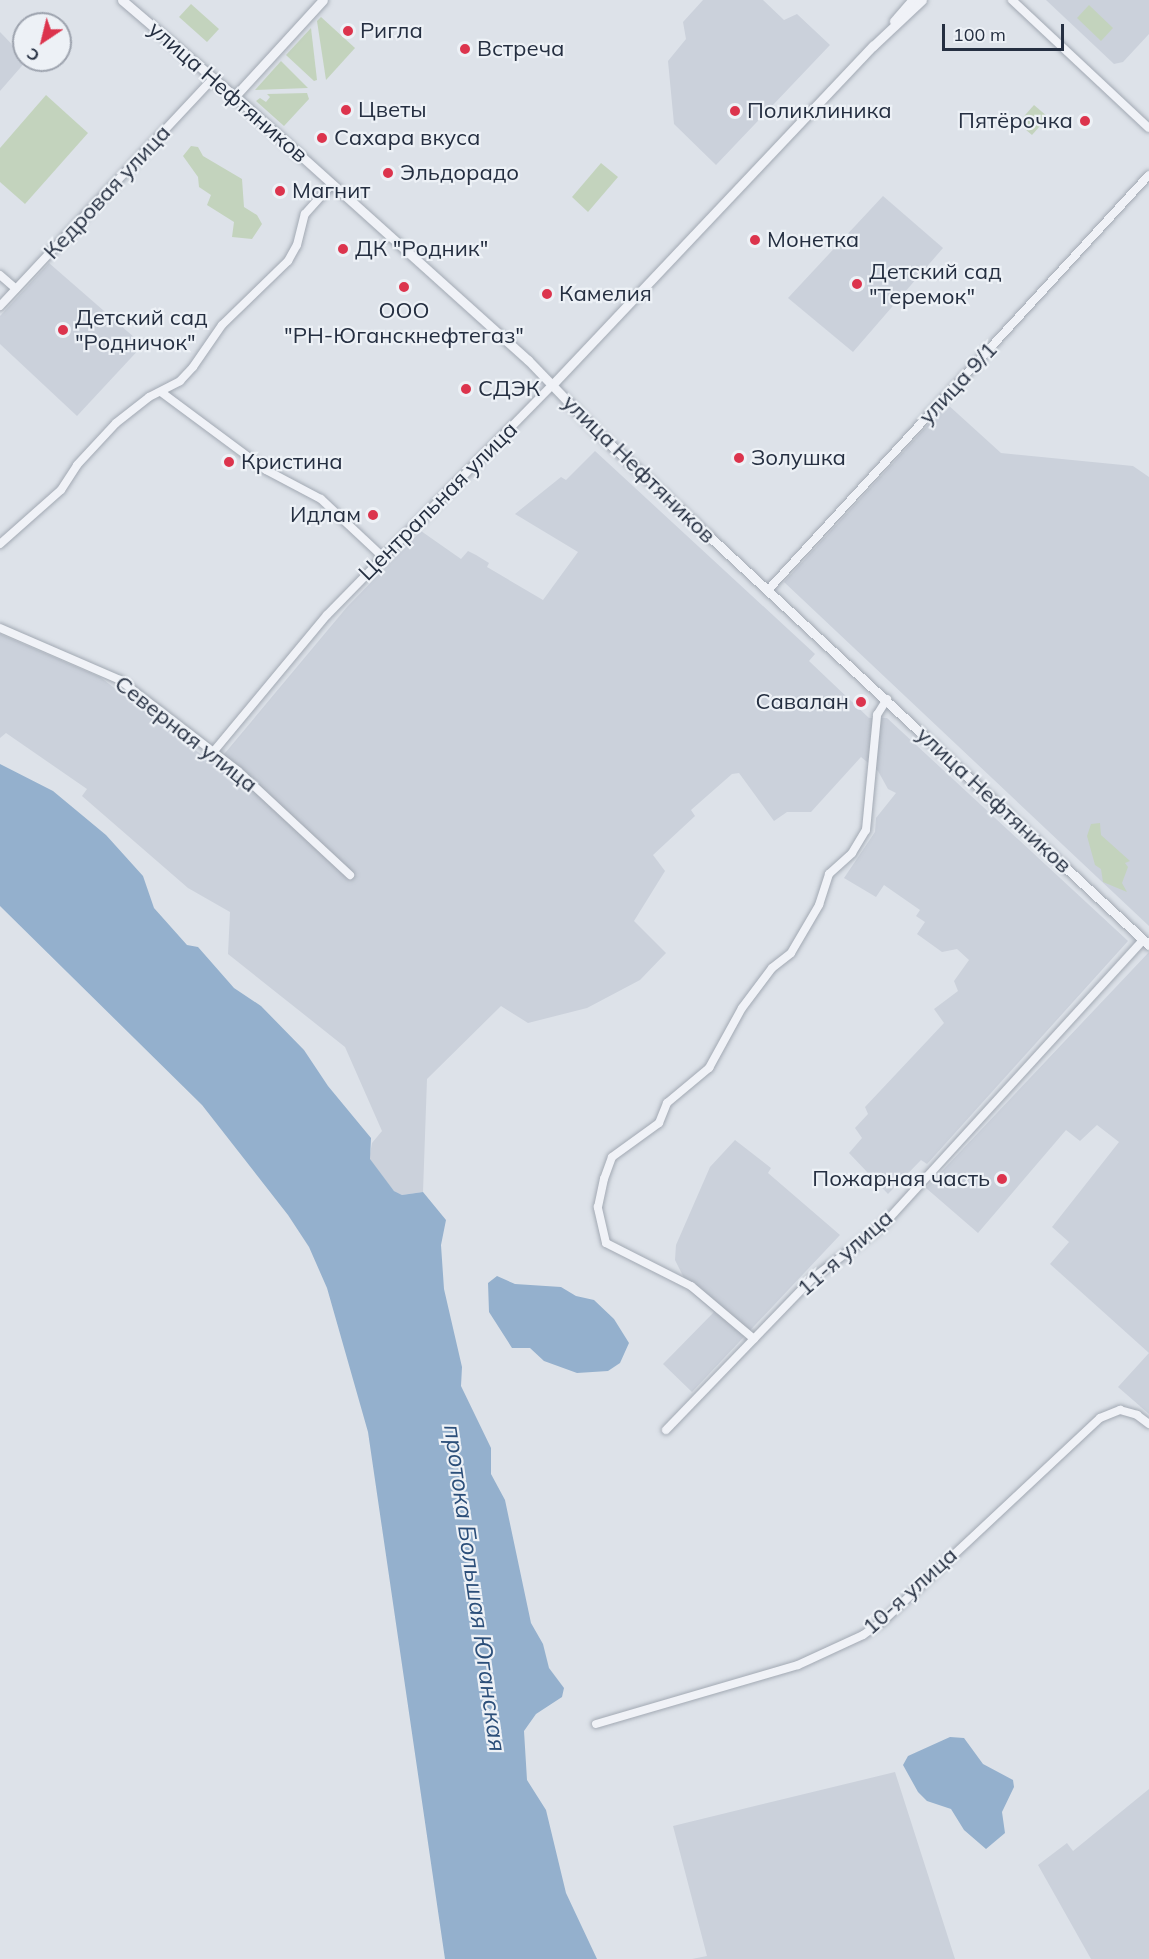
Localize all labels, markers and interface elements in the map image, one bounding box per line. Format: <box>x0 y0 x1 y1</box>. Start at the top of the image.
north arrow <box>12 12 72 72</box>
scale bar <box>945 12 1066 50</box>
street label: улица Нефтяников <box>143 16 313 168</box>
place label: Ригла <box>360 18 423 44</box>
text: 100 m <box>953 23 1006 46</box>
marker: Ригла <box>341 24 355 38</box>
place label: Встреча <box>477 36 564 62</box>
marker: Встреча <box>458 42 472 56</box>
text: С <box>23 44 43 66</box>
place label: Цветы <box>358 97 427 123</box>
place label: Поликлиника <box>747 98 892 124</box>
marker: Цветы <box>339 103 353 117</box>
marker: Поликлиника <box>728 104 742 118</box>
place label: Пятёрочка <box>958 108 1073 134</box>
marker: Пятёрочка <box>1078 114 1092 128</box>
street label: Кедровая улица <box>38 119 176 265</box>
place label: Сахара вкуса <box>334 125 481 151</box>
marker: Сахара вкуса <box>315 131 329 145</box>
place label: Эльдорадо <box>400 160 519 186</box>
marker: Эльдорадо <box>381 166 395 180</box>
place label: Магнит <box>292 178 370 204</box>
marker: Магнит <box>273 184 287 198</box>
place label: Монетка <box>767 227 859 253</box>
marker: Монетка <box>748 233 762 247</box>
place label: ДК "Родник" <box>355 236 488 262</box>
marker: ДК "Родник" <box>336 242 350 256</box>
place label: Детский сад "Теремок" <box>869 258 1002 310</box>
marker: Детский сад "Теремок" <box>850 277 864 291</box>
marker: ООО "РН-Юганскнефтегаз" <box>397 280 411 294</box>
place label: Камелия <box>559 281 652 307</box>
marker: Камелия <box>540 287 554 301</box>
place label: ООО "РН-Юганскнефтегаз" <box>284 297 524 348</box>
place label: Детский сад "Родничок" <box>75 304 208 356</box>
marker: Детский сад "Родничок" <box>56 323 70 337</box>
street label: улица 9/1 <box>913 337 1003 429</box>
place label: СДЭК <box>478 376 540 402</box>
marker: СДЭК <box>459 382 473 396</box>
street label: улица Нефтяников <box>557 389 721 549</box>
street label: Центральная улица <box>353 416 523 586</box>
place label: Золушка <box>751 445 846 471</box>
place label: Кристина <box>241 449 343 475</box>
marker: Золушка <box>732 451 746 465</box>
marker: Кристина <box>222 455 236 469</box>
place label: Идлам <box>290 502 361 528</box>
marker: Идлам <box>366 508 380 522</box>
street label: Северная улица <box>110 670 262 798</box>
place label: Савалан <box>756 689 849 715</box>
marker: Савалан <box>854 695 868 709</box>
street label: улица Нефтяников <box>911 721 1077 879</box>
place label: Пожарная часть <box>812 1166 990 1192</box>
marker: Пожарная часть <box>995 1172 1009 1186</box>
street label: 11-я улица <box>792 1204 898 1302</box>
water label: протока Большая Юганская <box>438 1423 512 1753</box>
street label: 10-я улица <box>857 1542 963 1640</box>

